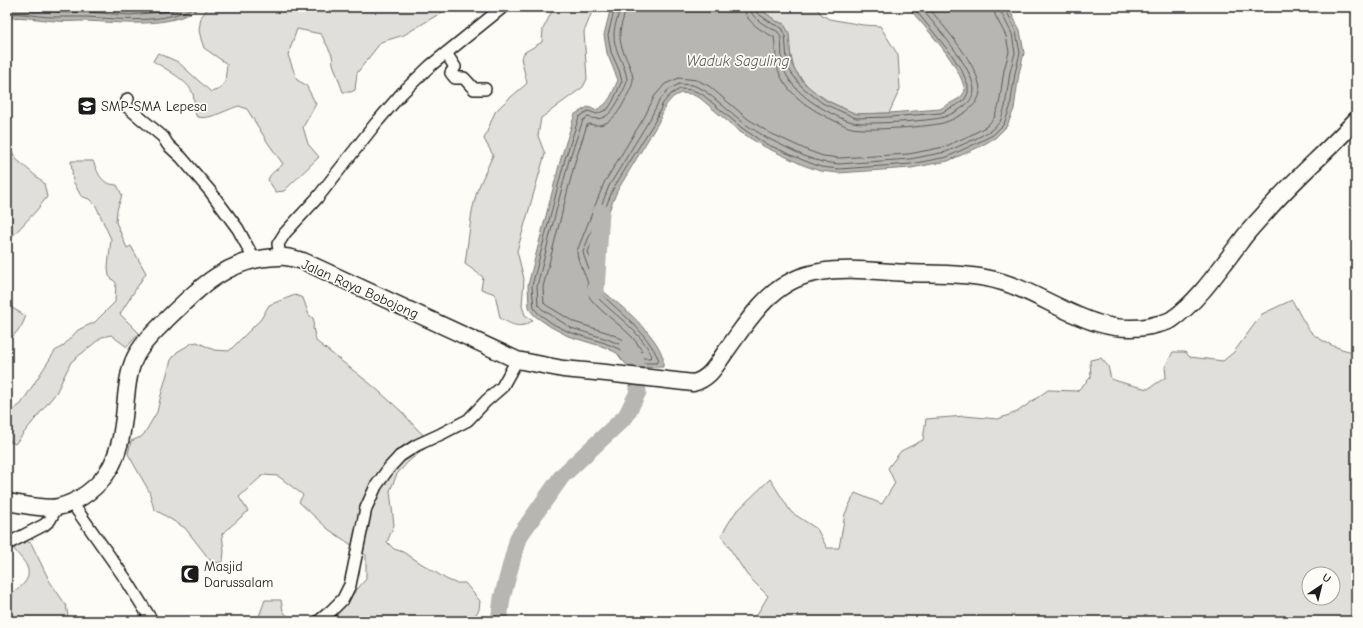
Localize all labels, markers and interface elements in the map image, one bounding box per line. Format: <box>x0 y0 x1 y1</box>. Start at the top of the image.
water label: Waduk Saguling <box>687 52 790 70</box>
school or university icon: SMP-SMA Lepesa <box>76 95 98 117</box>
place label: SMP-SMA Lepesa <box>101 98 207 115</box>
street label: Jalan Raya Bobojong <box>299 256 421 322</box>
place label: Masjid Darussalam <box>204 558 273 591</box>
mosque icon: Masjid Darussalam <box>179 563 201 585</box>
north arrow <box>1301 566 1341 606</box>
text: U <box>1320 571 1333 586</box>

